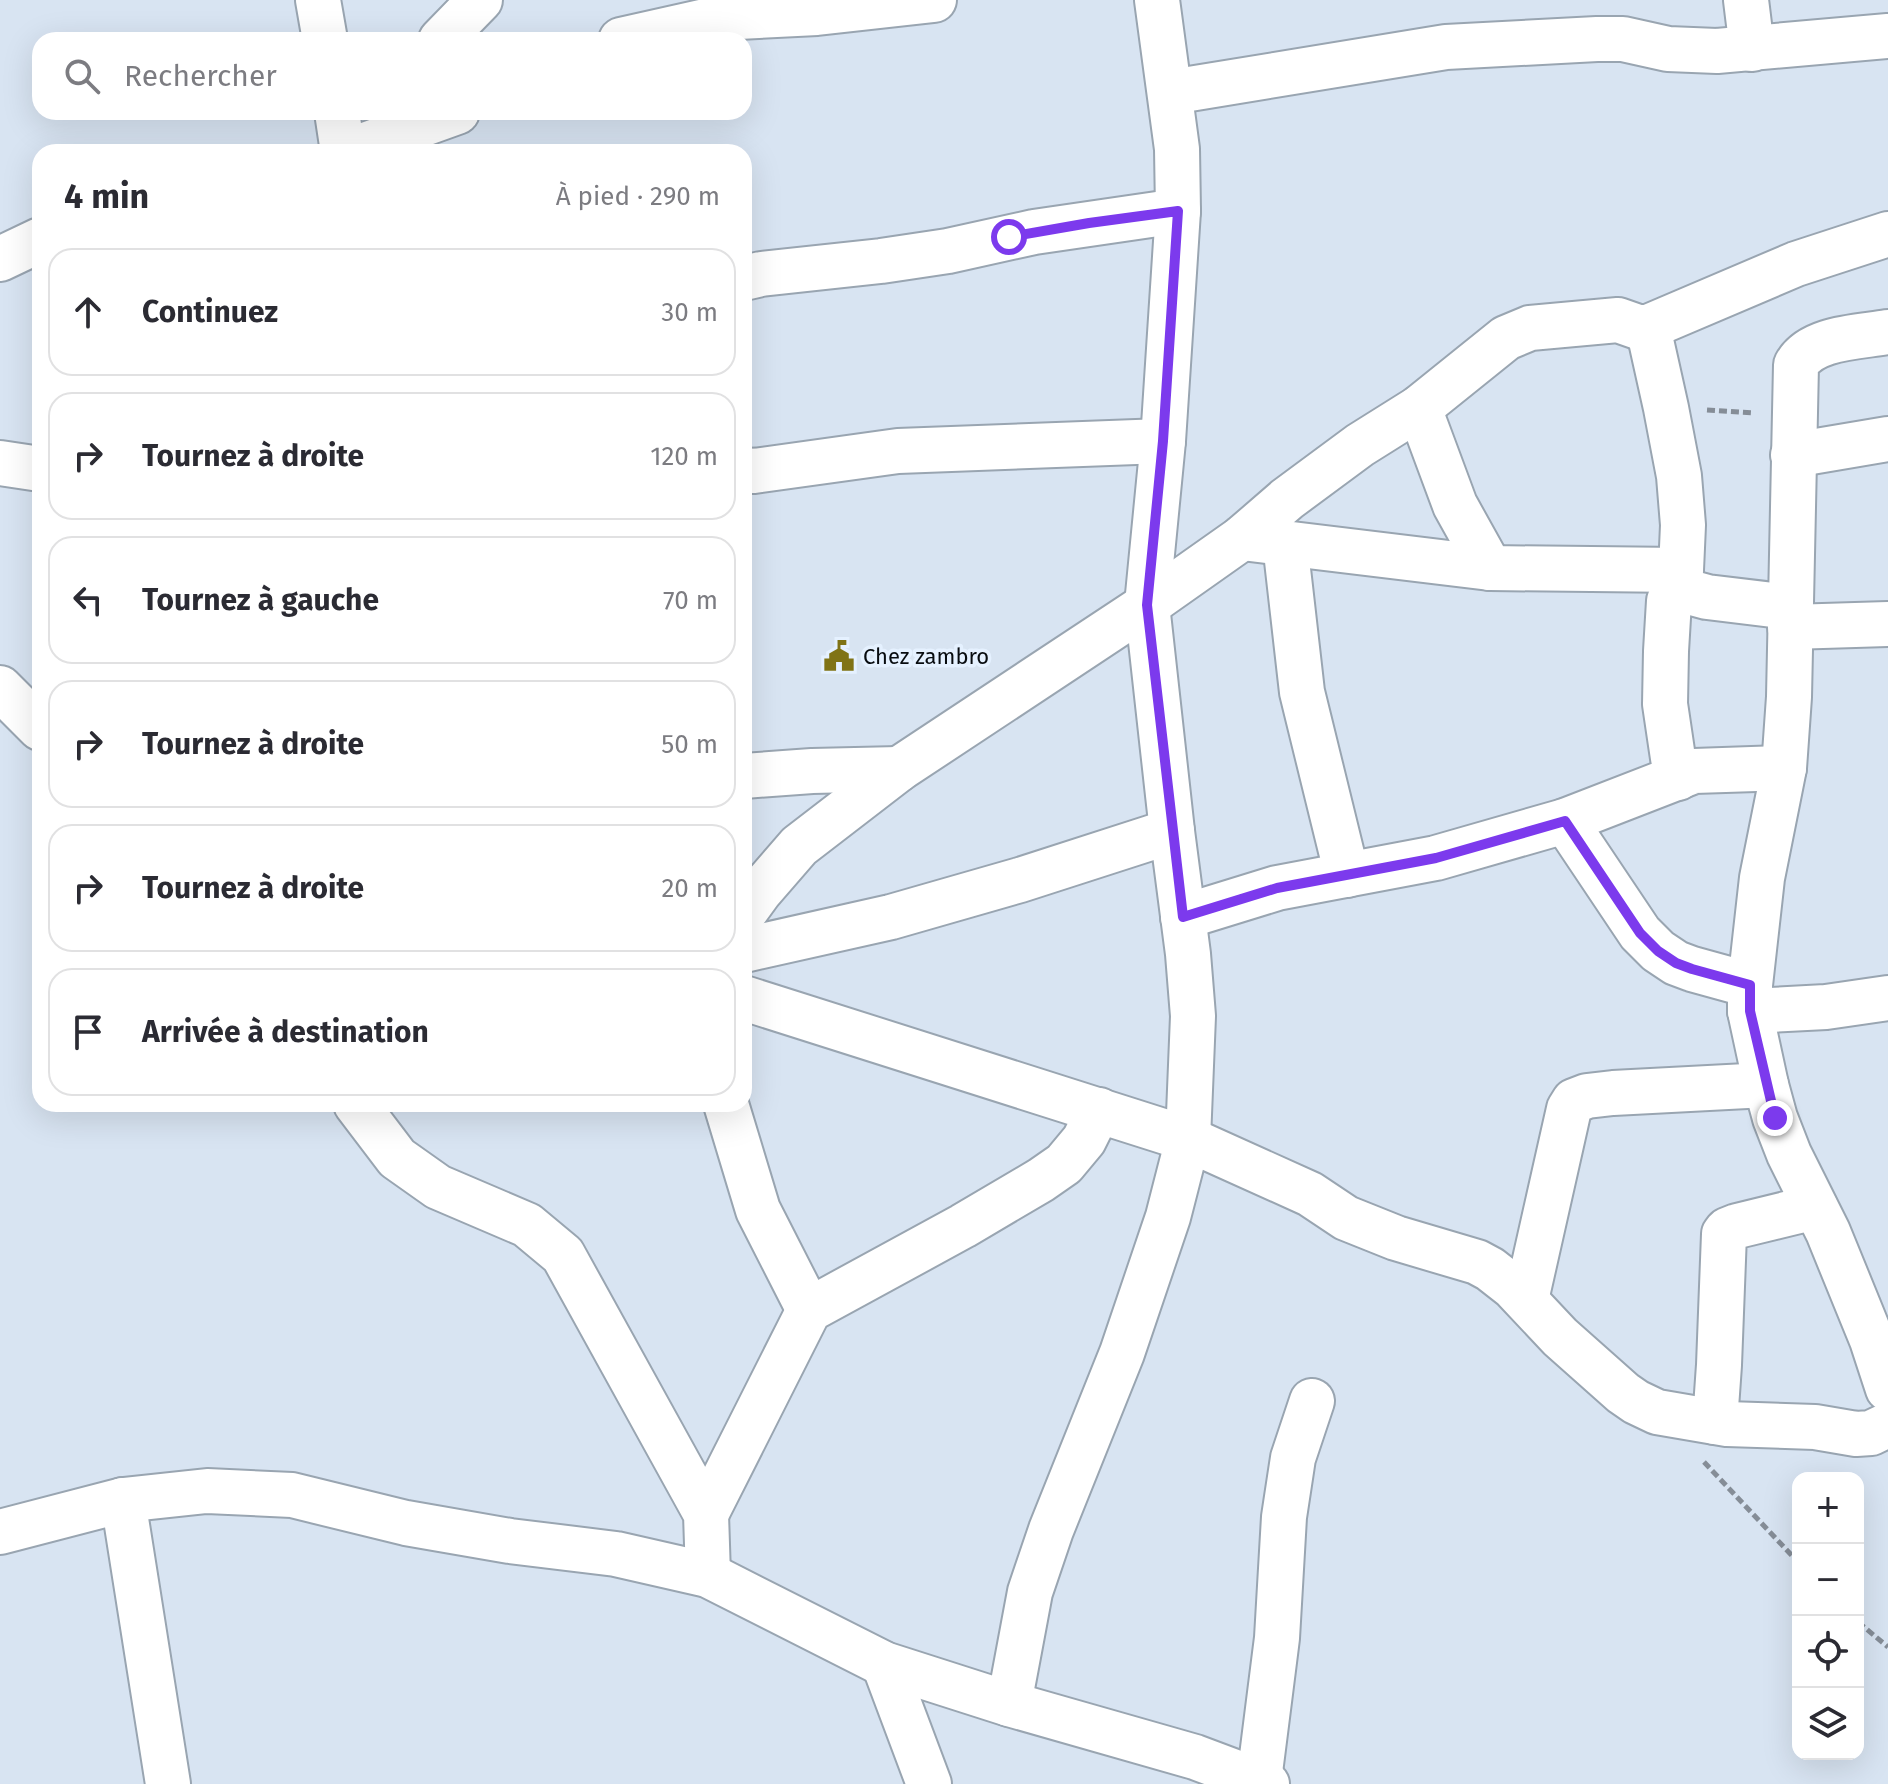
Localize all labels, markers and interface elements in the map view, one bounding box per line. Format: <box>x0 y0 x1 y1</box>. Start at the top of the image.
search box <box>32 32 752 120</box>
icon: search <box>60 54 104 98</box>
text: Rechercher <box>124 58 277 94</box>
text: 4 min <box>64 176 149 217</box>
text: À pied · 290 m <box>556 181 720 212</box>
route start <box>991 219 1027 255</box>
icon: ahead <box>66 290 110 334</box>
text: Continuez <box>142 294 278 330</box>
text: 30 m <box>661 297 718 328</box>
icon: right <box>66 434 110 478</box>
text: Tournez à droite <box>142 438 364 474</box>
text: 120 m <box>650 441 718 472</box>
icon: left <box>66 578 110 622</box>
text: Tournez à gauche <box>142 582 379 618</box>
text: 70 m <box>663 585 718 616</box>
public building icon: Chez zambro <box>822 639 856 673</box>
place label: Chez zambro <box>863 643 989 670</box>
icon: right <box>66 722 110 766</box>
text: Tournez à droite <box>142 726 364 762</box>
text: 50 m <box>661 729 718 760</box>
icon: right <box>66 866 110 910</box>
text: Tournez à droite <box>142 870 364 906</box>
text: 20 m <box>661 873 718 904</box>
icon: arrive <box>66 1010 110 1054</box>
text: Arrivée à destination <box>142 1014 429 1050</box>
route end <box>1757 1100 1793 1136</box>
map controls <box>1792 1472 1864 1760</box>
button: + <box>1792 1472 1864 1544</box>
button: − <box>1792 1544 1864 1616</box>
button: locate <box>1792 1616 1864 1688</box>
button: layers <box>1792 1688 1864 1760</box>

